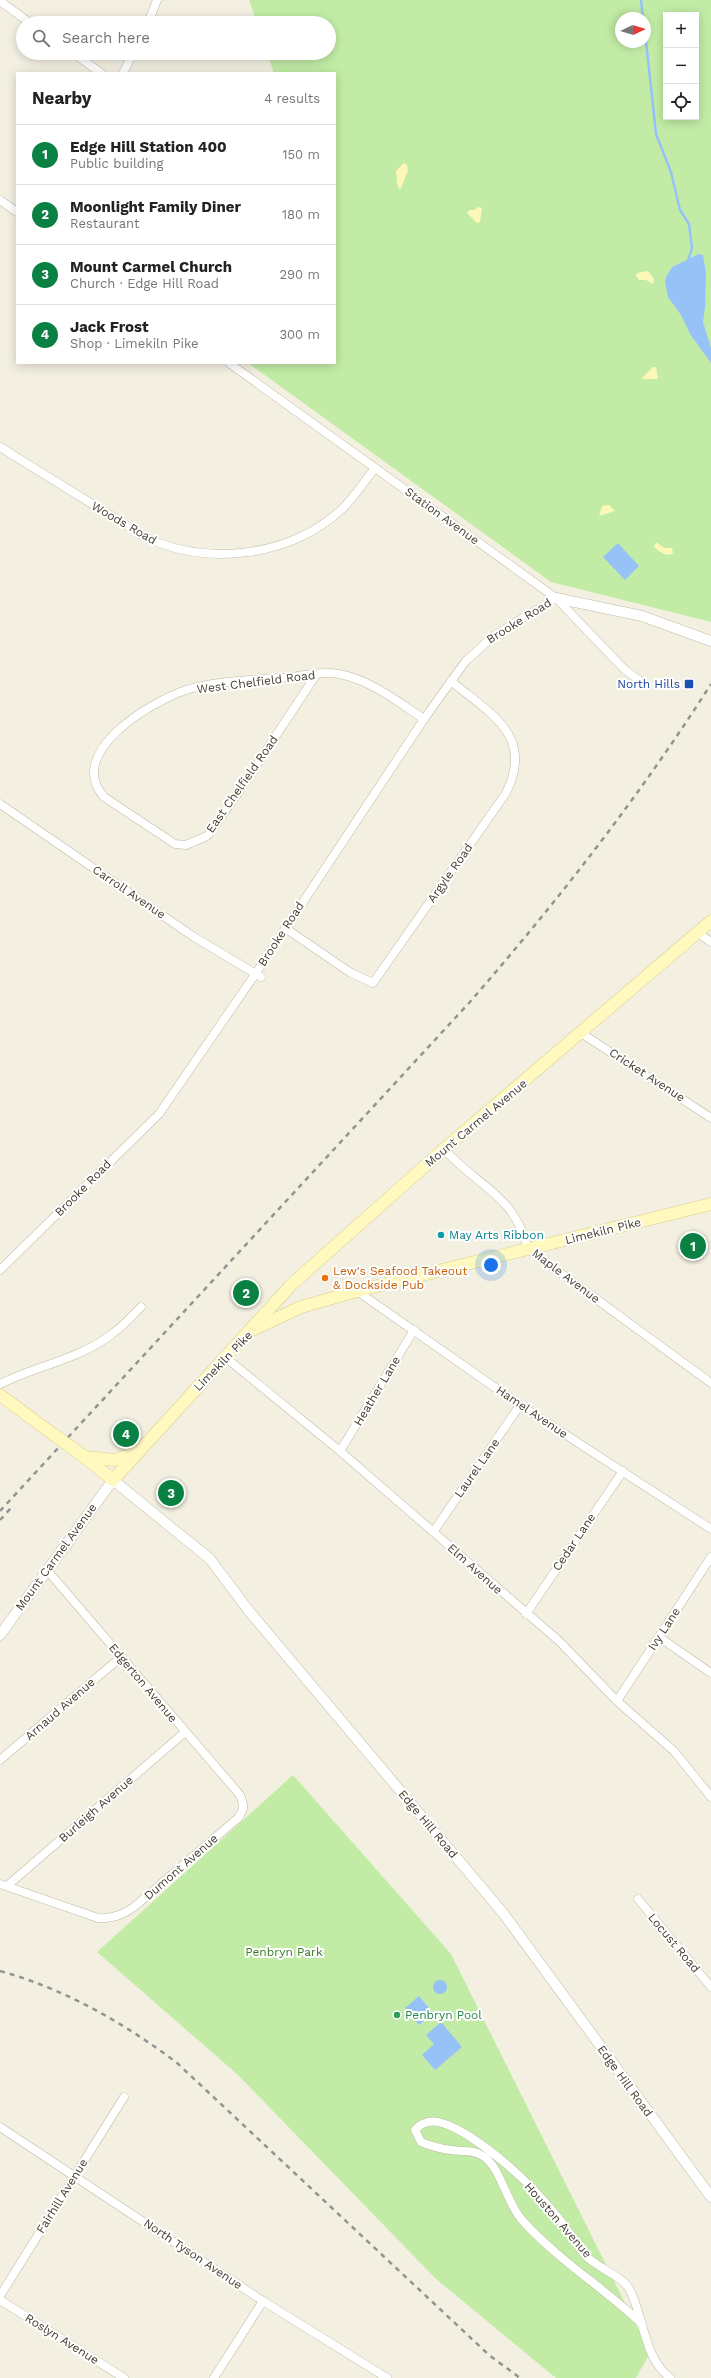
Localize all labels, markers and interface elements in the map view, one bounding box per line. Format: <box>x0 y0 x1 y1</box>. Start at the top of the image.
north arrow <box>615 12 651 48</box>
map controls <box>663 12 699 120</box>
button: + <box>663 12 699 48</box>
search box <box>16 16 336 60</box>
icon: search <box>30 27 52 49</box>
text: Search here <box>62 29 150 47</box>
button: − <box>663 48 699 84</box>
button: locate <box>663 84 699 120</box>
text: Nearby <box>32 88 91 108</box>
text: 4 results <box>264 91 320 106</box>
text: Edge Hill Station 400 <box>70 138 227 156</box>
text: 1 <box>42 147 48 162</box>
text: 150 m <box>282 147 320 162</box>
text: Public building <box>70 156 163 171</box>
text: Moonlight Family Diner <box>70 198 241 216</box>
text: 2 <box>41 207 49 222</box>
text: 180 m <box>282 207 320 222</box>
text: Restaurant <box>70 216 140 231</box>
text: Mount Carmel Church <box>70 258 232 276</box>
text: 3 <box>41 267 49 282</box>
text: 290 m <box>279 267 320 282</box>
text: Church · Edge Hill Road <box>70 276 219 291</box>
text: Jack Frost <box>70 318 149 336</box>
text: 4 <box>41 327 49 342</box>
text: 300 m <box>279 327 320 342</box>
text: Shop · Limekiln Pike <box>70 336 199 351</box>
street label: Station Avenue <box>402 484 482 548</box>
street label: Woods Road <box>89 499 159 547</box>
street label: Brooke Road <box>484 595 554 647</box>
street label: West Chelfield Road <box>196 668 316 696</box>
place label: North Hills <box>617 677 680 691</box>
marker: North Hills <box>683 678 695 690</box>
street label: East Chelfield Road <box>203 733 281 835</box>
street label: Argyle Road <box>424 841 476 905</box>
street label: Carroll Avenue <box>90 862 168 922</box>
street label: Brooke Road <box>255 899 307 969</box>
street label: Cricket Avenue <box>607 1045 688 1105</box>
street label: Mount Carmel Avenue <box>422 1076 530 1170</box>
street label: Brooke Road <box>52 1157 114 1219</box>
street label: Limekiln Pike <box>563 1215 643 1247</box>
place label: May Arts Ribbon <box>449 1228 544 1242</box>
marker: May Arts Ribbon <box>436 1230 446 1240</box>
pin: 1 <box>680 1231 706 1261</box>
street label: Maple Avenue <box>529 1246 603 1306</box>
your location <box>481 1255 501 1275</box>
place label: Lew's Seafood Takeout & Dockside Pub <box>333 1264 467 1292</box>
marker: Lew's Seafood Takeout & Dockside Pub <box>320 1273 330 1283</box>
pin: 2 <box>233 1278 259 1308</box>
street label: Limekiln Pike <box>191 1328 255 1394</box>
street label: Heather Lane <box>351 1354 403 1428</box>
street label: Hamel Avenue <box>494 1383 570 1441</box>
pin: 4 <box>113 1419 139 1449</box>
street label: Laurel Lane <box>452 1436 502 1500</box>
pin: 3 <box>158 1478 184 1508</box>
street label: Mount Carmel Avenue <box>12 1501 100 1613</box>
street label: Cedar Lane <box>550 1510 598 1573</box>
street label: Elm Avenue <box>445 1541 505 1597</box>
street label: Ivy Lane <box>645 1605 683 1653</box>
street label: Edgerton Avenue <box>106 1641 180 1725</box>
street label: Arnaud Avenue <box>22 1675 98 1743</box>
street label: Burleigh Avenue <box>56 1773 136 1845</box>
street label: Edge Hill Road <box>395 1787 461 1861</box>
street label: Dumont Avenue <box>141 1831 221 1903</box>
street label: Locust Road <box>645 1911 703 1975</box>
park label: Penbryn Park <box>245 1945 323 1959</box>
place label: Penbryn Pool <box>405 2008 482 2022</box>
marker: Penbryn Pool <box>392 2010 402 2020</box>
street label: Edge Hill Road <box>594 2043 656 2119</box>
street label: Fairhill Avenue <box>33 2156 91 2236</box>
street label: Houston Avenue <box>521 2179 595 2261</box>
street label: North Tyson Avenue <box>141 2216 245 2292</box>
street label: Roslyn Avenue <box>23 2311 102 2367</box>

